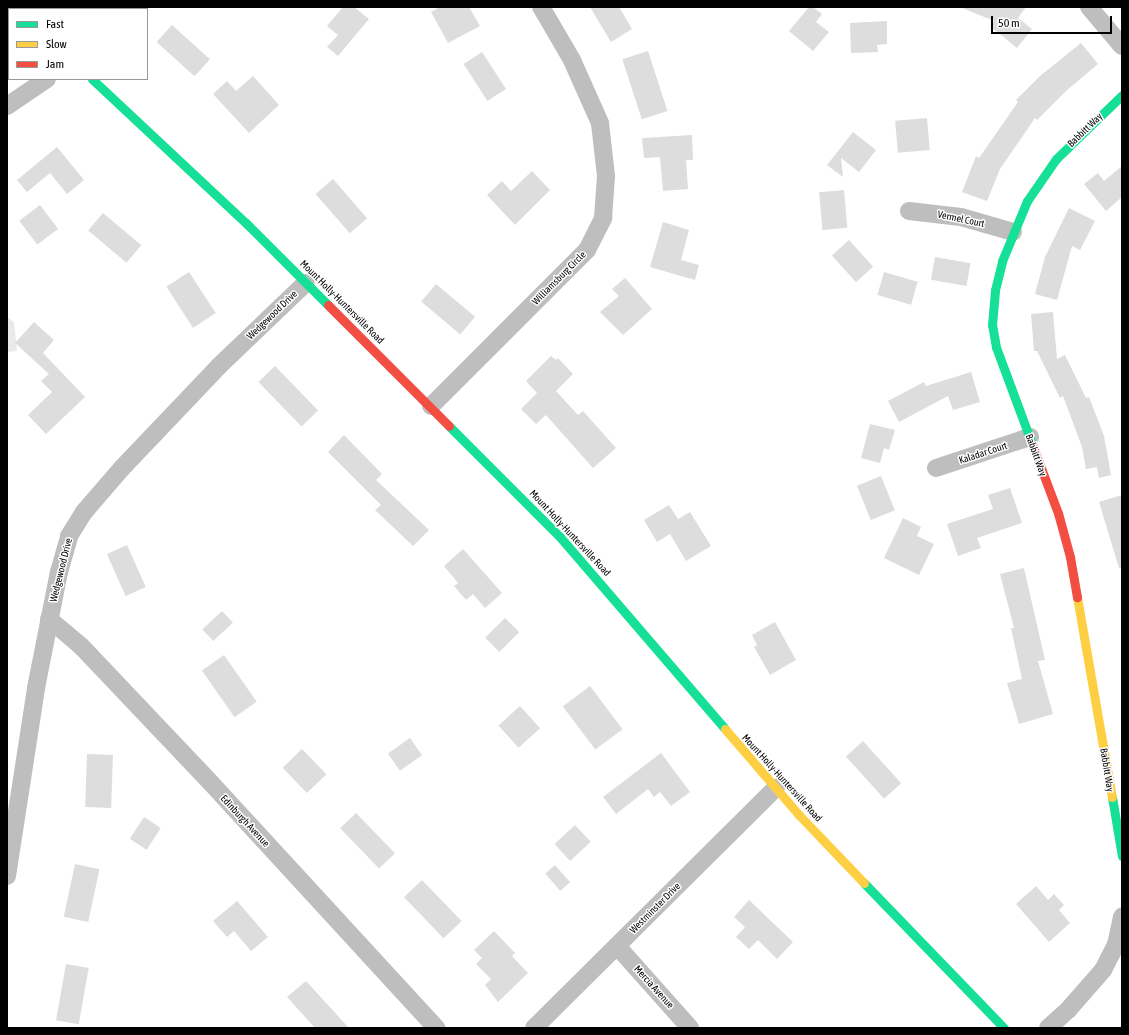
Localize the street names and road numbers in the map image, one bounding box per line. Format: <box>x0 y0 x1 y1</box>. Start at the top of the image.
street label: Babbitt Way <box>1065 110 1105 150</box>
street label: Vermel Court <box>936 208 986 230</box>
street label: Williamsburg Circle <box>530 249 588 307</box>
street label: Mount Holly-Huntersville Road <box>298 258 386 346</box>
street label: Wedgewood Drive <box>244 288 300 342</box>
street label: Babbitt Way <box>1023 432 1049 478</box>
street label: Kaladar Court <box>957 440 1009 466</box>
street label: Mount Holly-Huntersville Road <box>527 487 613 579</box>
street label: Wedgewood Drive <box>47 537 75 603</box>
street label: Mount Holly-Huntersville Road <box>740 732 824 824</box>
street label: Babbitt Way <box>1098 747 1116 793</box>
street label: Edinburgh Avenue <box>218 793 272 849</box>
street label: Westminster Drive <box>627 880 683 936</box>
street label: Mercia Avenue <box>632 963 676 1011</box>

